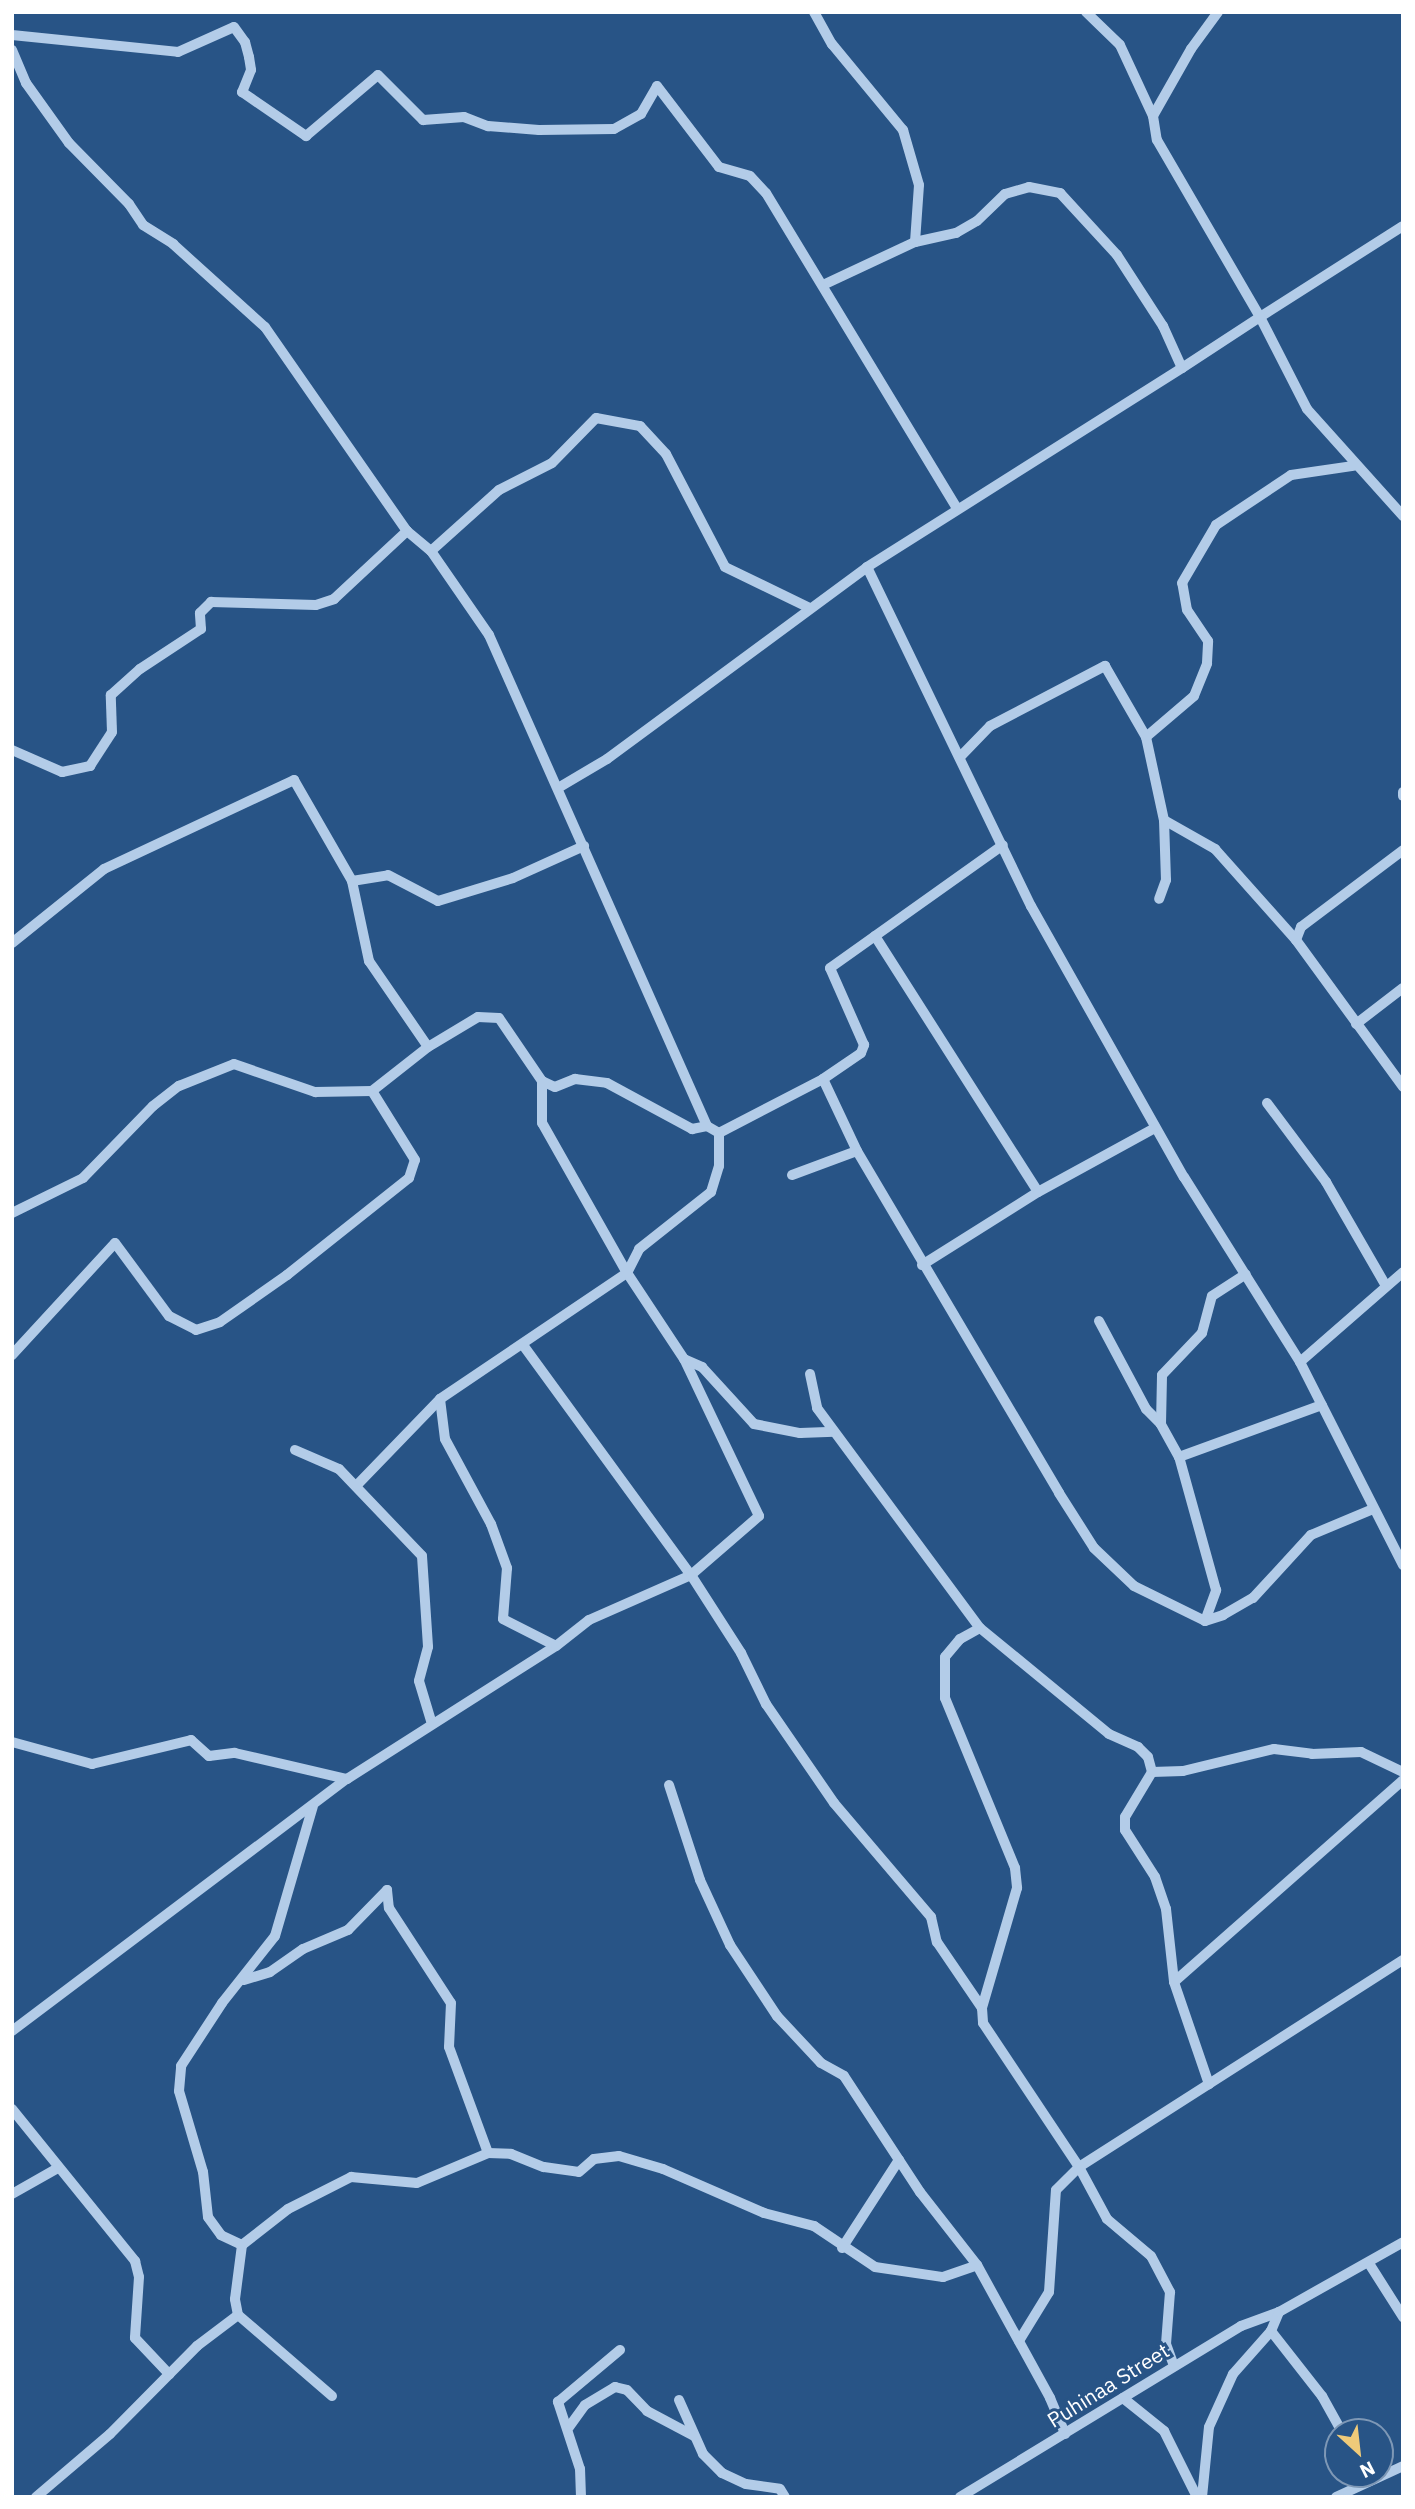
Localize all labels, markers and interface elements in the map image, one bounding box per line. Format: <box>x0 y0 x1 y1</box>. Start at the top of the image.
street label: Puhinaa Street <box>1042 2338 1174 2432</box>
north arrow <box>1324 2418 1394 2488</box>
text: N <box>1356 2456 1379 2484</box>

